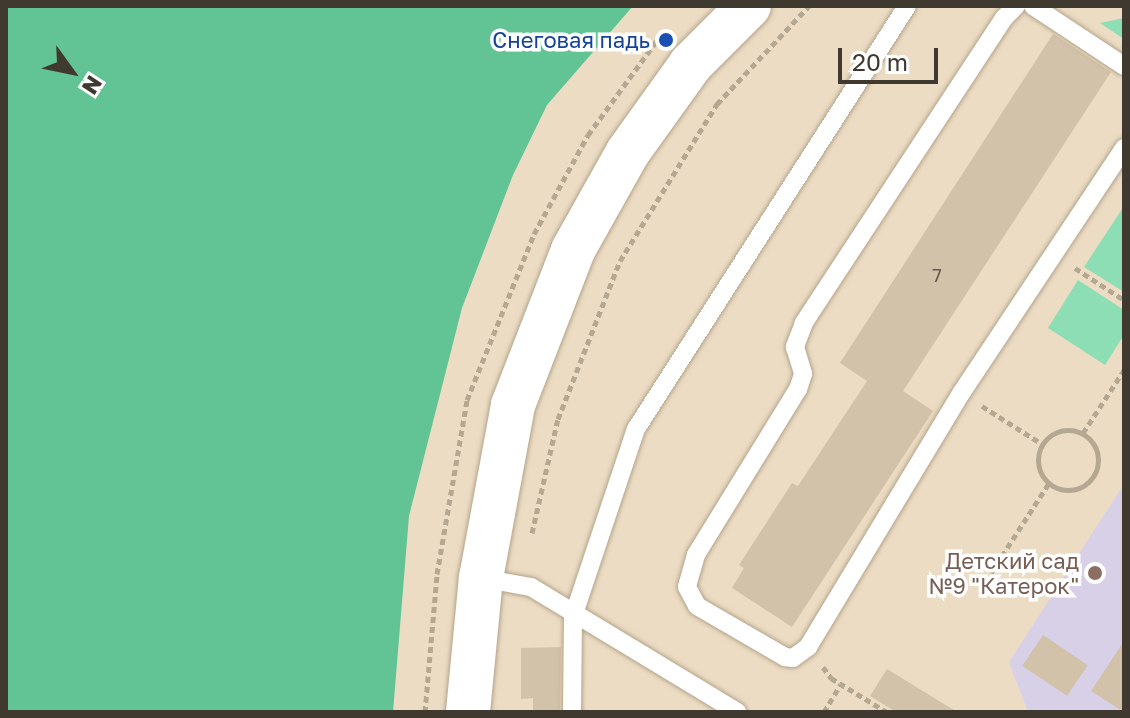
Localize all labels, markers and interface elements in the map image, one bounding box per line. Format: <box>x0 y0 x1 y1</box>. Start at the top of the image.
place label: Снеговая падь <box>492 27 650 53</box>
marker: Снеговая падь <box>657 31 675 49</box>
north arrow <box>32 32 112 112</box>
scale bar <box>842 32 942 82</box>
text: 20 m <box>852 47 908 76</box>
text: N <box>77 71 108 100</box>
house number: 7 <box>932 264 942 286</box>
place label: Детский сад №9 "Катерок" <box>928 547 1079 598</box>
marker: Детский сад №9 "Катерок" <box>1086 564 1104 582</box>

